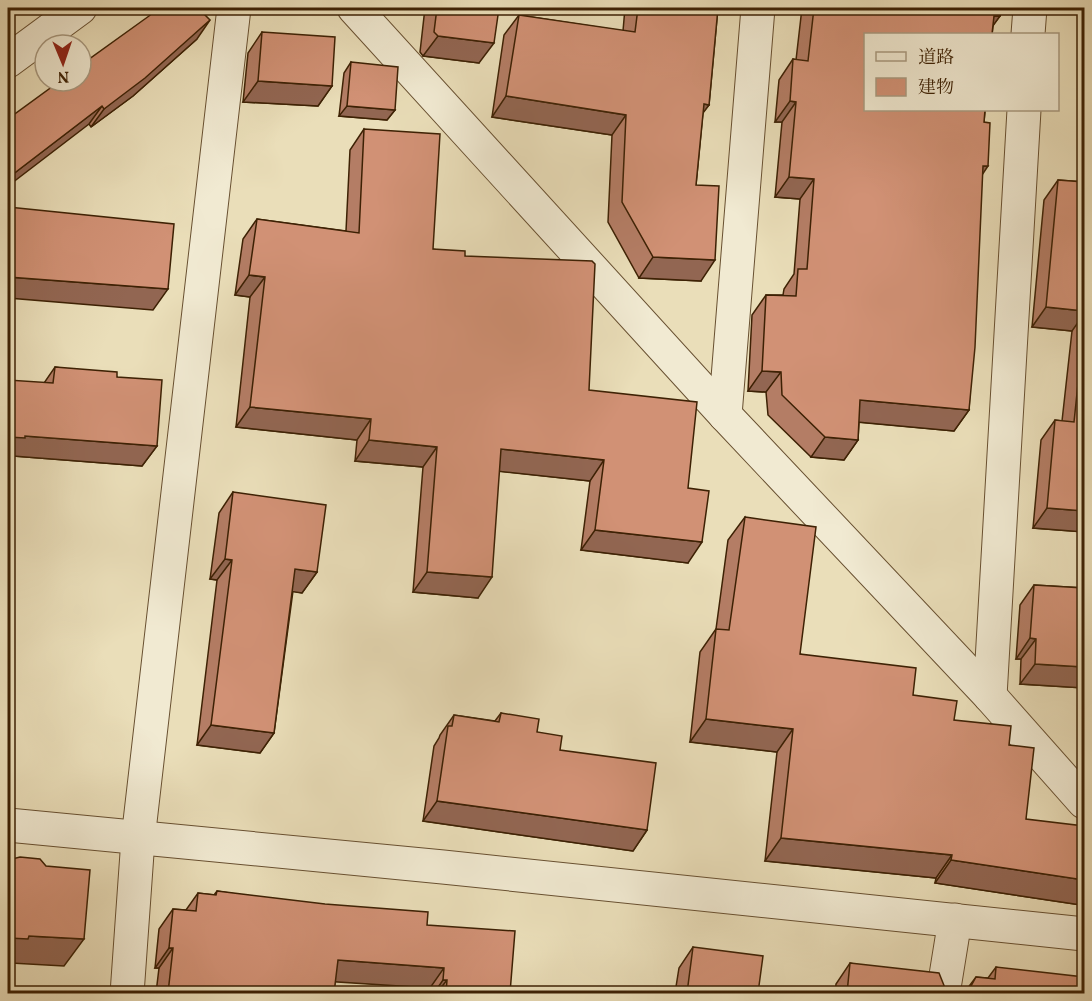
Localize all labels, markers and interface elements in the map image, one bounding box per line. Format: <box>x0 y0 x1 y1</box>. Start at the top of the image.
north arrow <box>33 33 93 93</box>
legend <box>864 33 1059 111</box>
text: 道路 <box>918 46 954 71</box>
text: N <box>57 65 70 87</box>
text: 建物 <box>918 76 954 101</box>

